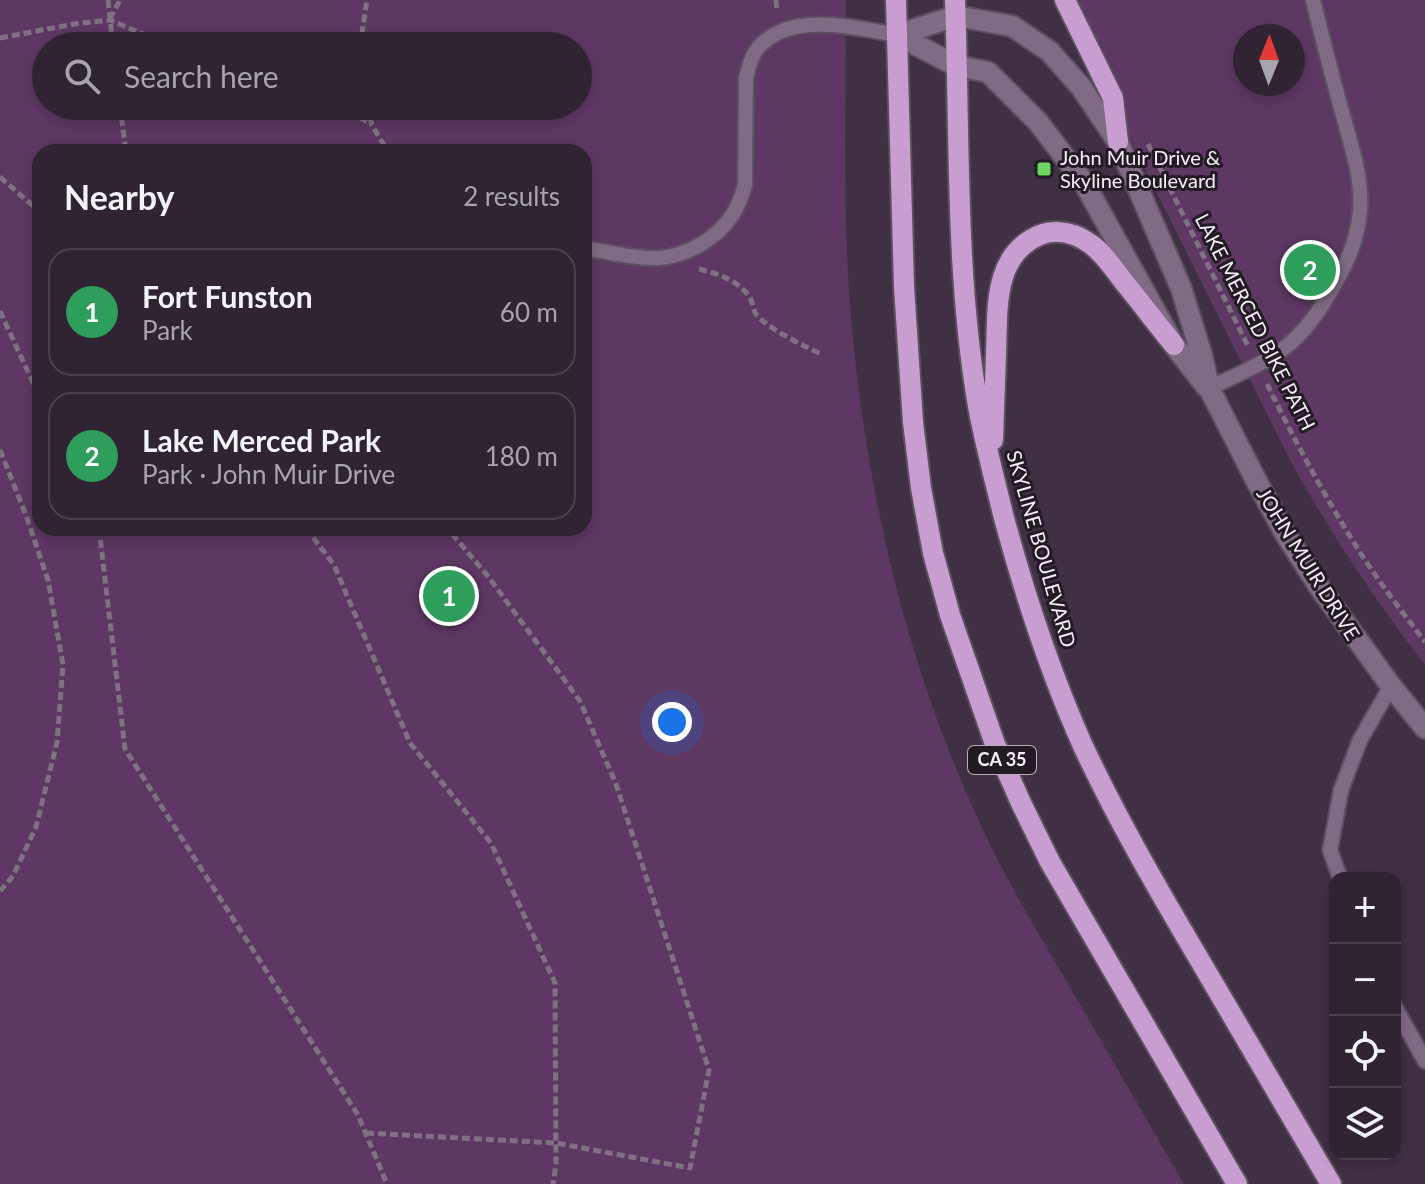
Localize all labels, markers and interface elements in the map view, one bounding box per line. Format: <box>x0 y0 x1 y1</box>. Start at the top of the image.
north arrow <box>1233 24 1305 96</box>
search box <box>32 32 592 120</box>
icon: search <box>60 54 104 98</box>
text: Search here <box>124 58 279 94</box>
place label: John Muir Drive & Skyline Boulevard <box>1060 145 1221 192</box>
marker: John Muir Drive & Skyline Boulevard <box>1035 160 1053 178</box>
text: Nearby <box>64 176 175 217</box>
text: 2 results <box>463 180 560 212</box>
street label: LAKE MERCED BIKE PATH <box>1191 209 1321 434</box>
pin: 2 <box>1284 240 1336 300</box>
text: Fort Funston <box>142 278 313 314</box>
text: 1 <box>84 296 100 328</box>
text: 60 m <box>500 296 558 328</box>
text: Park <box>142 314 193 346</box>
text: Lake Merced Park <box>142 422 381 458</box>
text: 2 <box>84 440 100 472</box>
text: 180 m <box>485 440 558 472</box>
street label: SKYLINE BOULEVARD <box>1002 448 1082 650</box>
text: Park · John Muir Drive <box>142 458 395 490</box>
street label: JOHN MUIR DRIVE <box>1252 483 1365 644</box>
pin: 1 <box>423 566 475 626</box>
your location <box>652 702 692 742</box>
road number: CA 35 <box>968 746 1036 774</box>
map controls <box>1329 872 1401 1160</box>
button: + <box>1329 872 1401 944</box>
button: − <box>1329 944 1401 1016</box>
button: locate <box>1329 1016 1401 1088</box>
button: layers <box>1329 1088 1401 1160</box>

